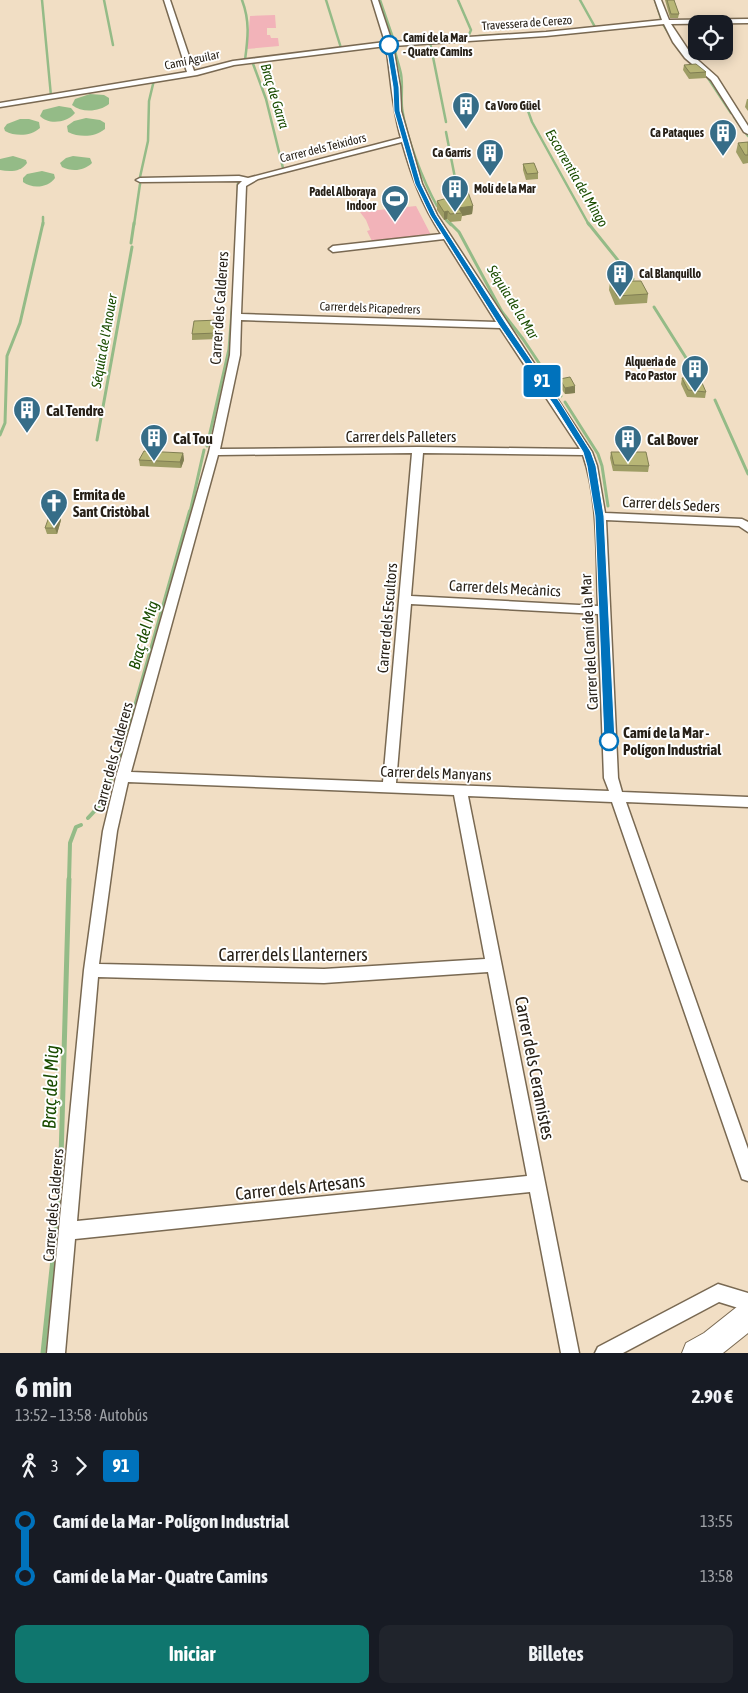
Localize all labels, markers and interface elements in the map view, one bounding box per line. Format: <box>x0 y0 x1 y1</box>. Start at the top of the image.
street label: Travessera de Cerezo <box>481 13 573 33</box>
map controls <box>688 15 733 60</box>
button: locate <box>688 15 733 60</box>
place label: Camí de la Mar - Quatre Camins <box>403 31 473 59</box>
marker: Camí de la Mar - Quatre Camins <box>379 35 399 55</box>
street label: Camí Aguilar <box>163 47 221 73</box>
water label: Braç de Garra <box>258 62 293 131</box>
building icon: Ca Voro Güel <box>451 91 481 130</box>
place label: Ca Voro Güel <box>485 99 541 113</box>
building icon: Ca Pataques <box>708 118 738 157</box>
water label: Escorrentia del Mingo <box>543 126 612 230</box>
place label: Ca Pataques <box>650 126 705 140</box>
street label: Carrer dels Teixidors <box>278 131 368 165</box>
building icon: Ca Garrís <box>475 138 505 177</box>
place label: Ca Garrís <box>432 146 472 160</box>
building icon: Molí de la Mar <box>440 174 470 213</box>
place label: Molí de la Mar <box>474 182 536 196</box>
sports icon: Padel Alboraya Indoor <box>380 184 410 223</box>
place label: Padel Alboraya Indoor <box>309 185 376 213</box>
street label: Carrer dels Calderers <box>207 251 231 365</box>
building icon: Cal Blanquillo <box>605 259 635 298</box>
water label: Séquia de la Mar <box>483 261 542 343</box>
place label: Cal Blanquillo <box>639 267 702 281</box>
water label: Séquia de l'Anouer <box>88 292 120 390</box>
street label: Carrer dels Picapedrers <box>319 299 421 317</box>
building icon: Alqueria de Paco Pastor <box>680 354 710 393</box>
place label: Alqueria de Paco Pastor <box>624 355 677 383</box>
line badge: 91 <box>520 365 564 397</box>
text: 91 <box>534 370 550 391</box>
building icon: Cal Tendre <box>12 395 42 434</box>
place label: Cal Tendre <box>46 402 104 419</box>
building icon: Cal Tou <box>139 423 169 462</box>
building icon: Cal Bover <box>613 424 643 463</box>
street label: Carrer dels Palleters <box>346 428 456 445</box>
place label: Cal Tou <box>173 430 213 447</box>
place label: Cal Bover <box>647 431 699 448</box>
place label: Ermita de Sant Cristòbal <box>73 486 150 520</box>
church icon: Ermita de Sant Cristòbal <box>39 488 69 527</box>
street label: Carrer dels Seders <box>622 493 720 515</box>
street label: Carrer dels Escultors <box>374 562 400 674</box>
street label: Carrer del Camí de la Mar <box>577 573 601 710</box>
street label: Carrer dels Mecànics <box>449 577 561 599</box>
water label: Braç del Mig <box>125 599 162 672</box>
street label: Carrer dels Calderers <box>90 700 136 814</box>
place label: Camí de la Mar - Polígon Industrial <box>623 724 722 758</box>
marker: Camí de la Mar - Polígon Industrial <box>599 731 619 751</box>
street label: Carrer dels Manyans <box>380 763 492 783</box>
street label: Carrer dels Llanterners <box>218 944 368 965</box>
street label: Carrer dels Ceramistes <box>511 994 559 1142</box>
water label: Braç del Mig <box>38 1045 62 1129</box>
street label: Carrer dels Calderers <box>40 1148 66 1262</box>
street label: Carrer dels Artesans <box>234 1170 366 1204</box>
text: 6 min <box>15 1371 72 1403</box>
text: 2.90 € <box>692 1385 733 1407</box>
text: 13:52 – 13:58 · Autobús <box>15 1406 148 1424</box>
icon: walk <box>15 1452 43 1480</box>
icon: forward <box>67 1452 95 1480</box>
text: 91 <box>113 1455 129 1476</box>
text: 3 <box>51 1457 59 1475</box>
text: Camí de la Mar - Polígon Industrial <box>53 1510 289 1532</box>
text: 13:55 <box>700 1512 733 1530</box>
text: Camí de la Mar - Quatre Camins <box>53 1565 268 1587</box>
text: 13:58 <box>700 1567 733 1585</box>
button: Iniciar <box>15 1625 369 1683</box>
button: Billetes <box>379 1625 733 1683</box>

